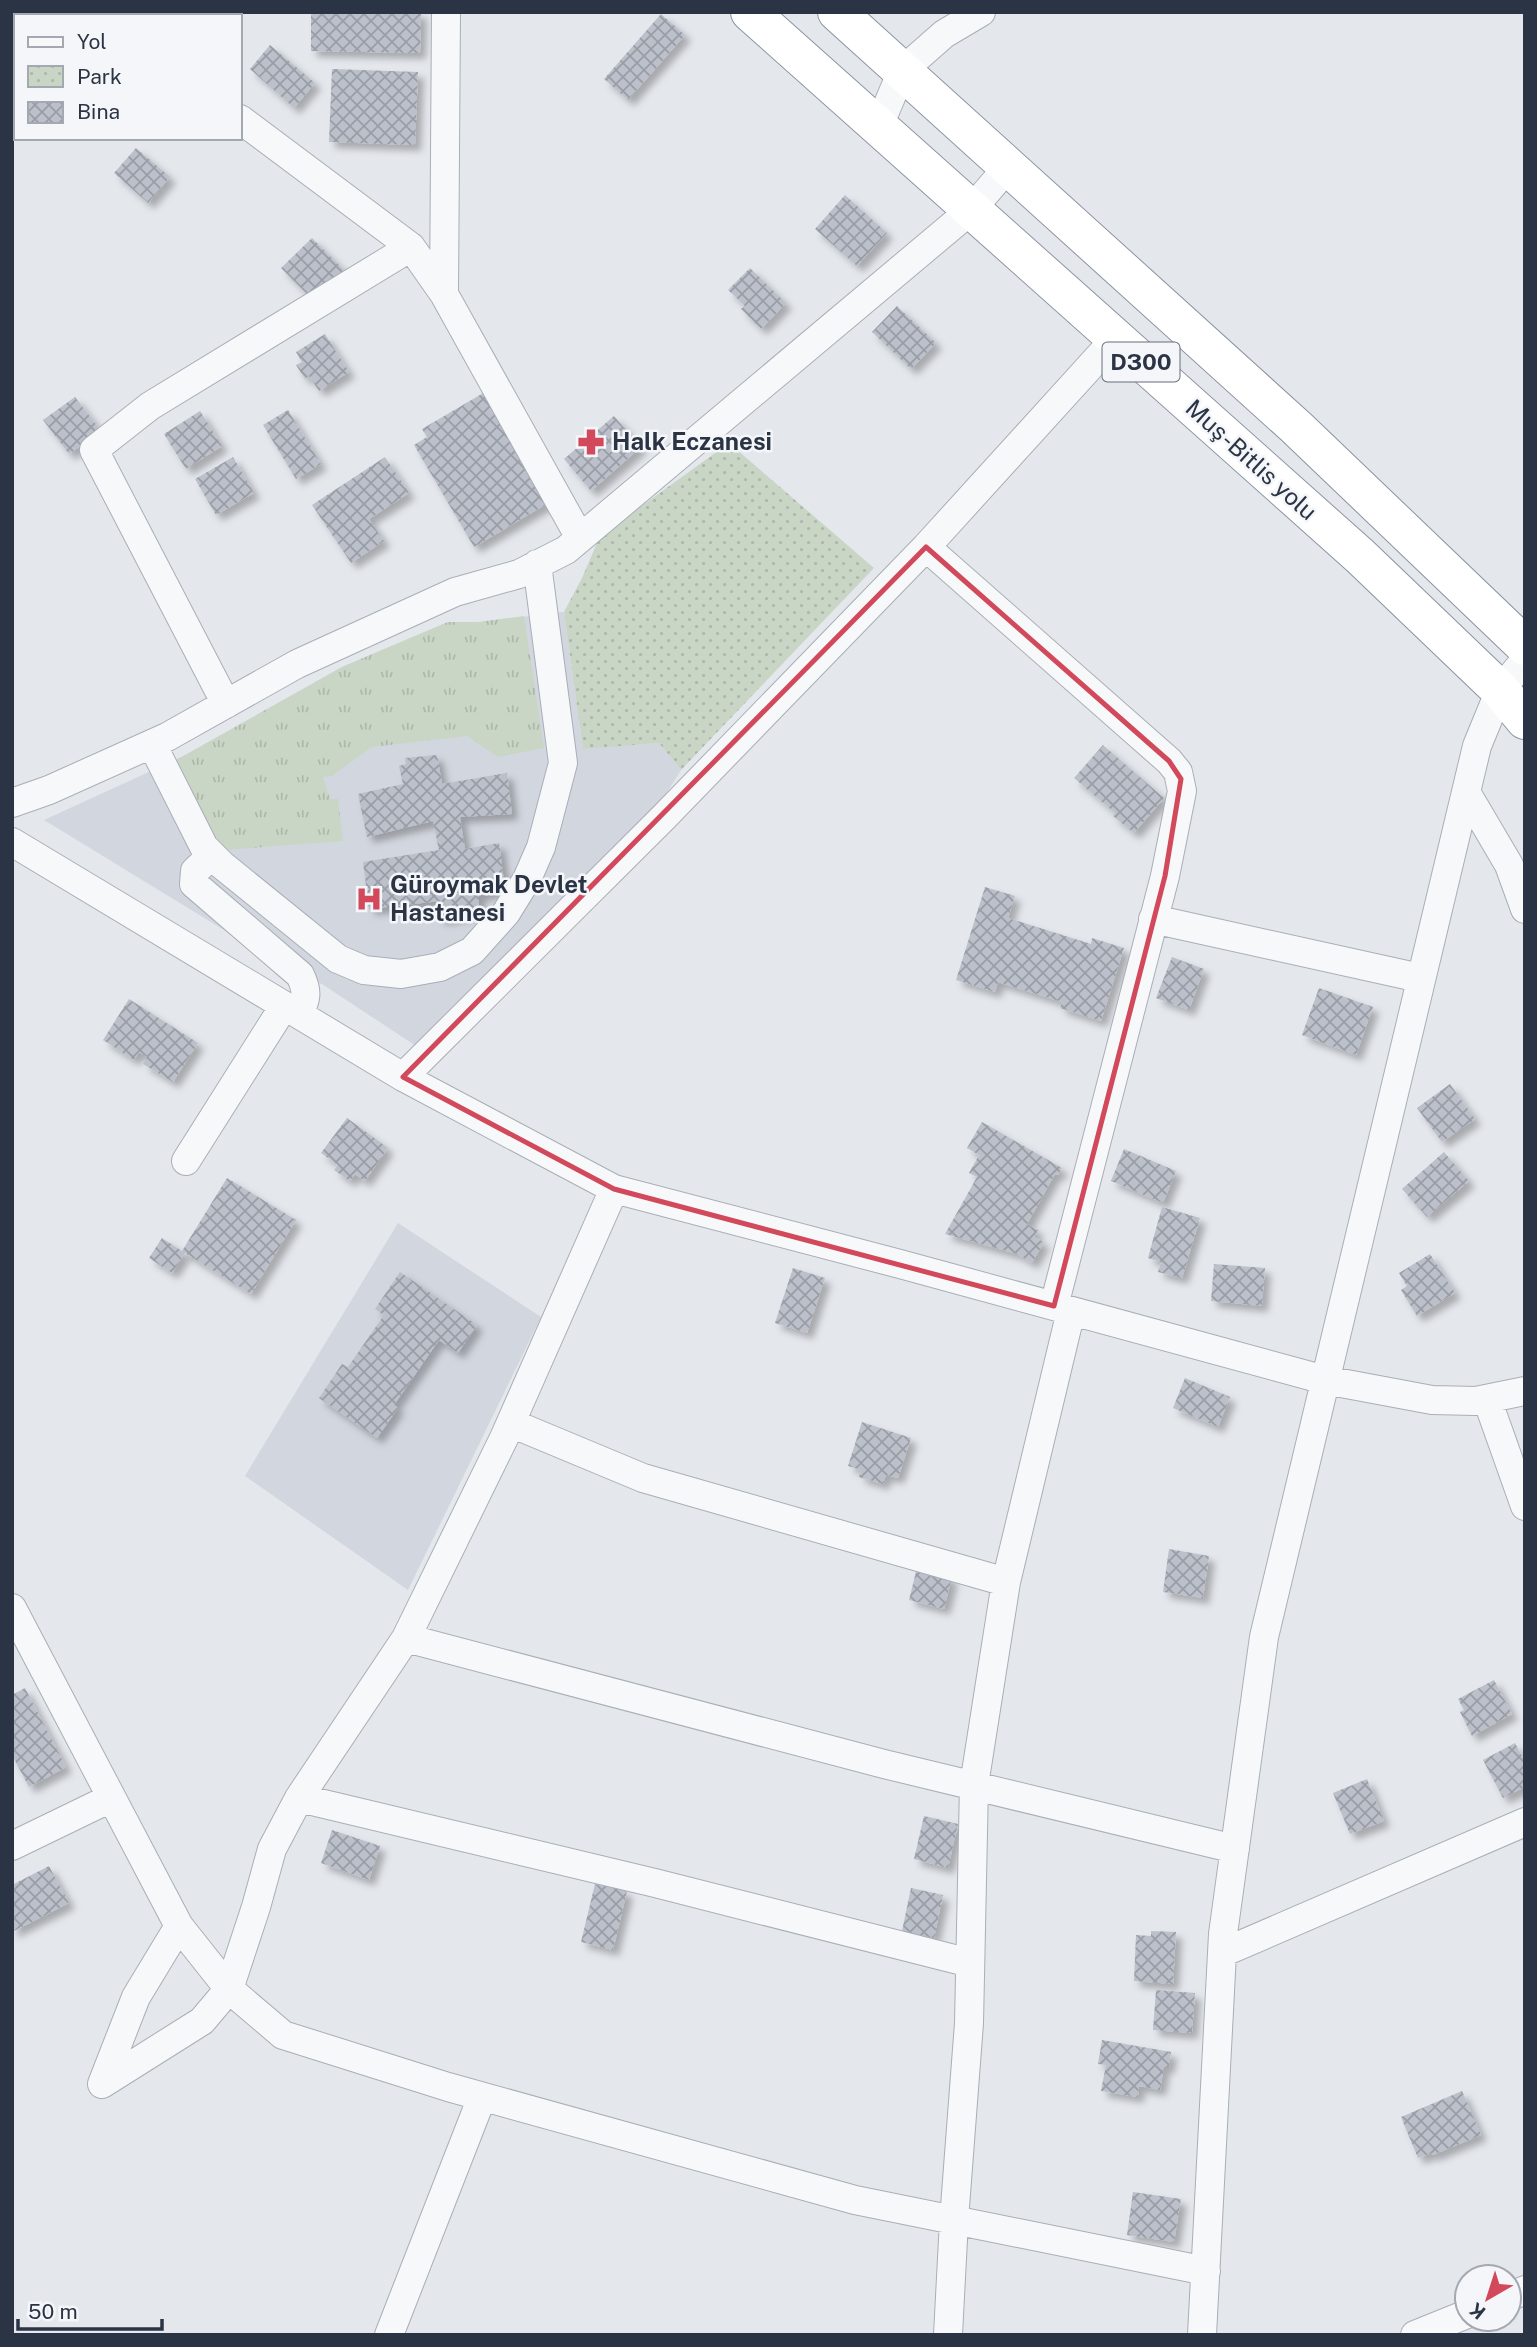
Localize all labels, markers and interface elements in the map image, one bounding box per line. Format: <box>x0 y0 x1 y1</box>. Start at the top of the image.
legend <box>14 14 242 140</box>
text: Yol <box>77 29 107 54</box>
text: Park <box>77 64 122 89</box>
text: Bina <box>77 99 120 124</box>
road number: D300 <box>1102 342 1180 382</box>
street label: Muş-Bitlis yolu <box>1180 393 1323 525</box>
pharmacy icon: Halk Eczanesi <box>576 427 606 457</box>
place label: Halk Eczanesi <box>612 427 772 455</box>
place label: Güroymak Devlet Hastanesi <box>390 870 588 926</box>
hospital icon: Güroymak Devlet Hastanesi <box>354 884 384 914</box>
north arrow <box>1453 2263 1523 2333</box>
scale bar <box>18 2288 161 2332</box>
text: K <box>1465 2298 1490 2324</box>
text: 50 m <box>28 2299 78 2324</box>

